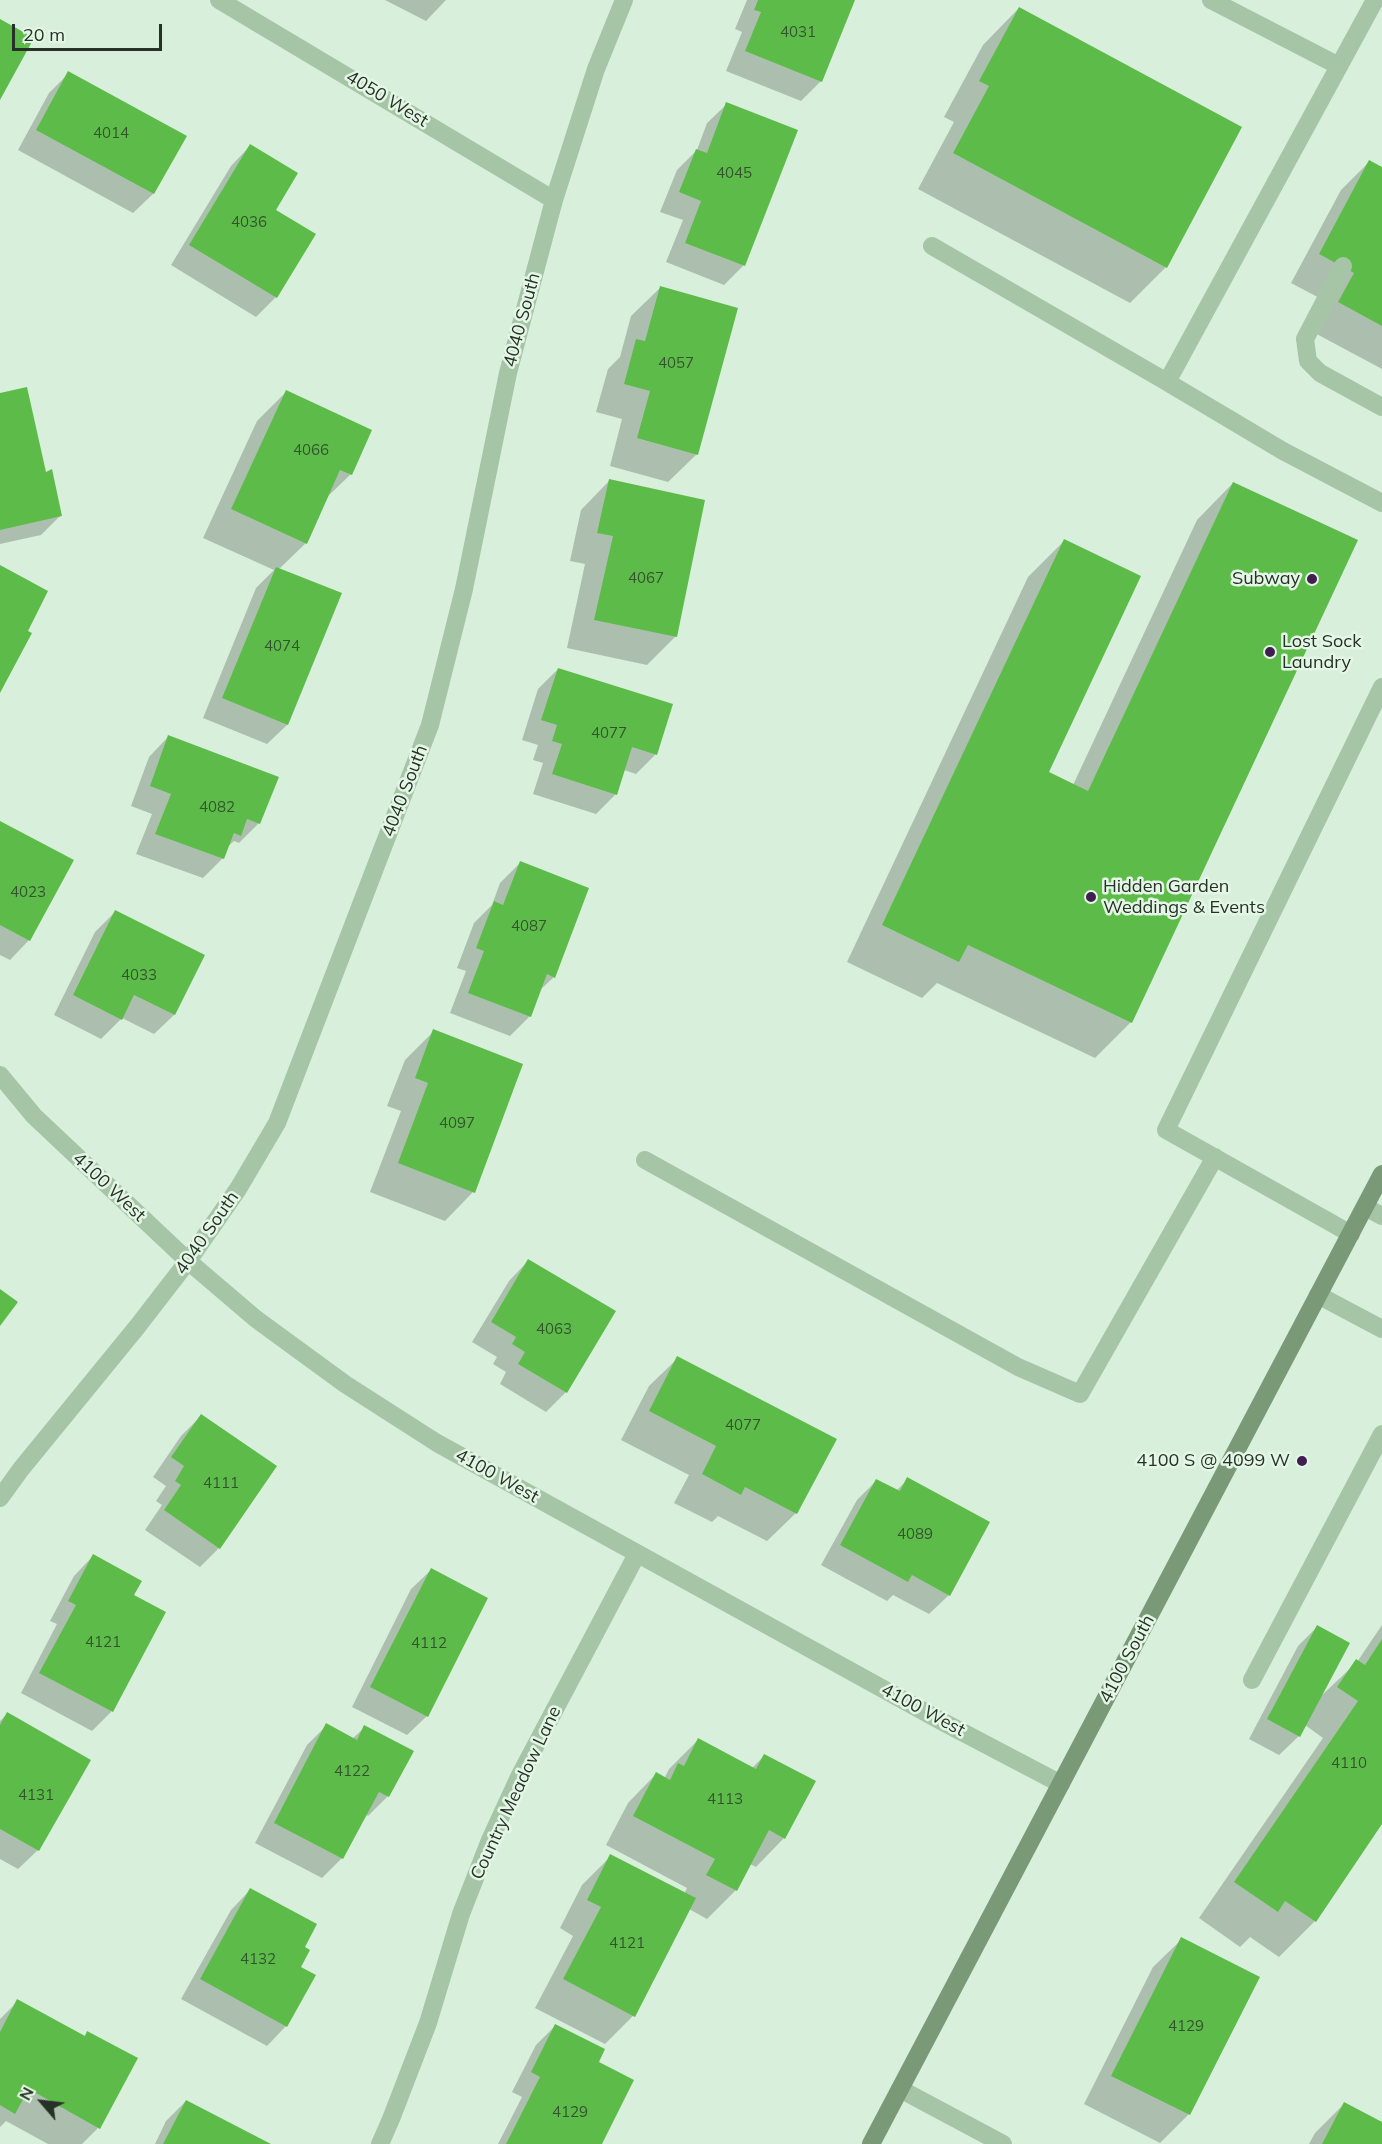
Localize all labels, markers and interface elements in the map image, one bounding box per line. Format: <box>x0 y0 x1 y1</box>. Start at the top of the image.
scale bar <box>15 12 165 50</box>
text: 20 m <box>23 23 65 46</box>
house number: 4031 <box>780 23 816 41</box>
street label: 4050 West <box>342 66 432 132</box>
house number: 4014 <box>93 124 129 142</box>
house number: 4045 <box>716 164 752 182</box>
house number: 4036 <box>231 213 267 231</box>
street label: 4040 South <box>499 271 545 369</box>
house number: 4057 <box>658 354 694 372</box>
house number: 4066 <box>293 441 329 459</box>
place label: Subway <box>1232 568 1300 590</box>
house number: 4067 <box>628 569 664 587</box>
marker: Subway <box>1305 572 1319 586</box>
place label: Lost Sock Laundry <box>1282 631 1362 674</box>
house number: 4074 <box>264 637 300 655</box>
marker: Lost Sock Laundry <box>1263 645 1277 659</box>
house number: 4077 <box>591 724 627 742</box>
street label: 4040 South <box>378 742 432 840</box>
house number: 4082 <box>199 798 235 816</box>
place label: Hidden Garden Weddings & Events <box>1103 876 1265 918</box>
house number: 4023 <box>10 883 46 901</box>
marker: Hidden Garden Weddings & Events <box>1084 890 1098 904</box>
house number: 4087 <box>511 917 547 935</box>
house number: 4033 <box>121 966 157 984</box>
house number: 4097 <box>439 1114 475 1132</box>
street label: 4100 West <box>68 1148 150 1226</box>
street label: 4040 South <box>170 1187 244 1279</box>
house number: 4063 <box>536 1320 572 1338</box>
house number: 4077 <box>725 1416 761 1434</box>
street label: 4100 West <box>452 1444 542 1508</box>
place label: 4100 S @ 4099 W <box>1136 1450 1290 1472</box>
marker: 4100 S @ 4099 W <box>1295 1454 1309 1468</box>
house number: 4111 <box>203 1474 239 1492</box>
house number: 4089 <box>897 1525 933 1543</box>
street label: 4100 South <box>1095 1611 1159 1707</box>
house number: 4121 <box>85 1633 121 1651</box>
house number: 4112 <box>411 1634 447 1652</box>
street label: 4100 West <box>877 1679 969 1741</box>
street label: Country Meadow Lane <box>466 1703 566 1883</box>
house number: 4110 <box>1331 1754 1367 1772</box>
house number: 4122 <box>334 1762 370 1780</box>
house number: 4131 <box>18 1786 54 1804</box>
house number: 4113 <box>707 1790 743 1808</box>
house number: 4121 <box>609 1934 645 1952</box>
house number: 4132 <box>240 1950 276 1968</box>
house number: 4129 <box>1168 2017 1204 2035</box>
north arrow <box>12 2072 72 2132</box>
text: N <box>14 2084 38 2104</box>
house number: 4129 <box>552 2103 588 2121</box>

